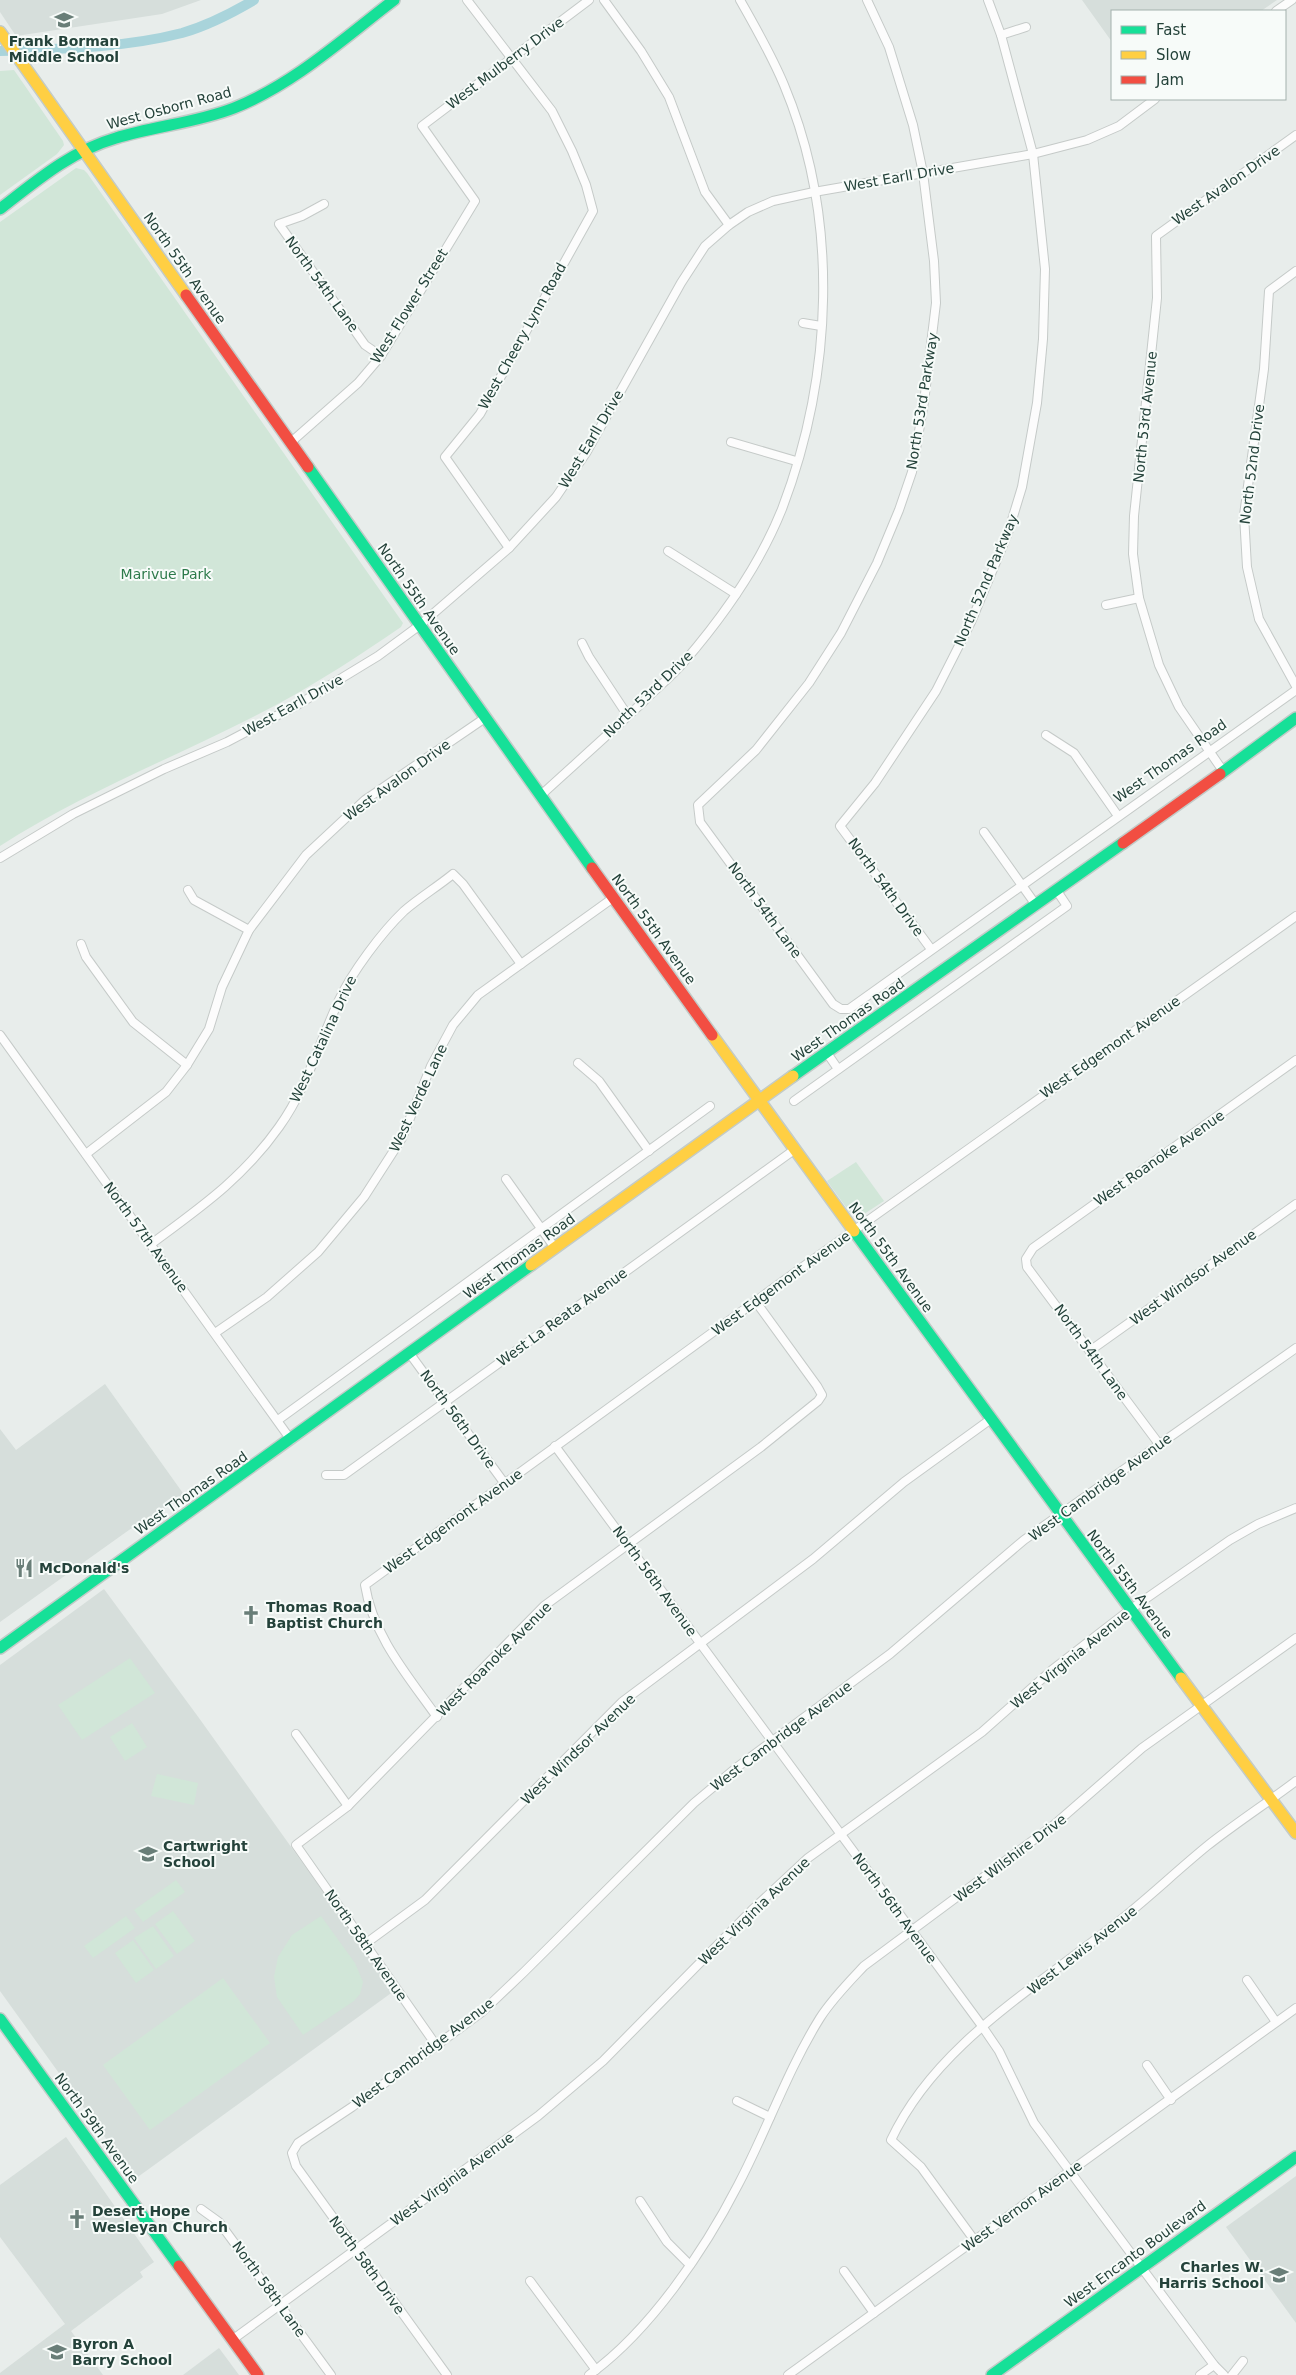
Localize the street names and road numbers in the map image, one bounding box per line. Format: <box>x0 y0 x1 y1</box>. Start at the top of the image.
street label: West Mulberry Drive <box>443 14 567 112</box>
street label: West Osborn Road <box>105 84 233 132</box>
street label: West Avalon Drive <box>1169 142 1283 228</box>
street label: West Earll Drive <box>843 159 955 195</box>
street label: North 55th Avenue <box>141 209 229 327</box>
street label: North 54th Lane <box>282 233 362 335</box>
street label: West Flower Street <box>367 245 451 366</box>
street label: West Cheery Lynn Road <box>475 260 569 412</box>
street label: North 53rd Parkway <box>903 331 941 471</box>
street label: North 53rd Avenue <box>1130 350 1160 484</box>
street label: West Earll Drive <box>555 387 627 491</box>
street label: North 52nd Drive <box>1237 403 1267 525</box>
street label: North 52nd Parkway <box>951 511 1021 649</box>
street label: North 55th Avenue <box>375 540 463 658</box>
street label: North 53rd Drive <box>600 647 696 741</box>
street label: West Earll Drive <box>240 671 346 739</box>
street label: West Thomas Road <box>1111 716 1229 806</box>
street label: West Avalon Drive <box>341 736 453 824</box>
street label: North 54th Drive <box>845 835 927 939</box>
street label: North 54th Lane <box>725 859 805 961</box>
street label: North 55th Avenue <box>609 871 699 987</box>
street label: West Catalina Drive <box>287 973 359 1105</box>
street label: West Thomas Road <box>789 975 907 1065</box>
street label: West Edgemont Avenue <box>1037 993 1183 1101</box>
street label: West Verde Lane <box>386 1041 450 1155</box>
street label: West Roanoke Avenue <box>1091 1107 1227 1209</box>
street label: North 57th Avenue <box>101 1179 191 1295</box>
street label: North 55th Avenue <box>846 1199 936 1315</box>
street label: West Thomas Road <box>460 1210 578 1302</box>
street label: West Windsor Avenue <box>1127 1226 1259 1328</box>
street label: West Edgemont Avenue <box>709 1227 853 1339</box>
street label: West La Reata Avenue <box>494 1265 630 1369</box>
street label: North 54th Lane <box>1051 1301 1131 1403</box>
street label: North 56th Drive <box>417 1367 499 1471</box>
street label: West Cambridge Avenue <box>1026 1430 1174 1544</box>
street label: West Thomas Road <box>132 1448 250 1538</box>
street label: West Edgemont Avenue <box>381 1465 525 1577</box>
street label: North 56th Avenue <box>610 1523 700 1639</box>
street label: North 55th Avenue <box>1084 1526 1176 1642</box>
street label: West Roanoke Avenue <box>433 1598 555 1720</box>
street label: West Virginia Avenue <box>1007 1606 1133 1712</box>
street label: West Cambridge Avenue <box>707 1678 855 1794</box>
street label: West Windsor Avenue <box>518 1690 638 1808</box>
street label: West Wilshire Drive <box>951 1811 1069 1905</box>
street label: North 56th Avenue <box>850 1850 940 1966</box>
street label: West Virginia Avenue <box>695 1854 813 1968</box>
street label: North 58th Avenue <box>322 1886 410 2004</box>
street label: West Lewis Avenue <box>1024 1902 1140 1998</box>
street label: West Cambridge Avenue <box>349 1995 497 2111</box>
street label: North 59th Avenue <box>52 2070 142 2186</box>
street label: West Virginia Avenue <box>387 2129 517 2229</box>
street label: West Vernon Avenue <box>959 2157 1085 2255</box>
street label: West Encanto Boulevard <box>1061 2197 1209 2311</box>
street label: North 58th Drive <box>326 2213 408 2317</box>
street label: North 58th Lane <box>229 2238 309 2340</box>

